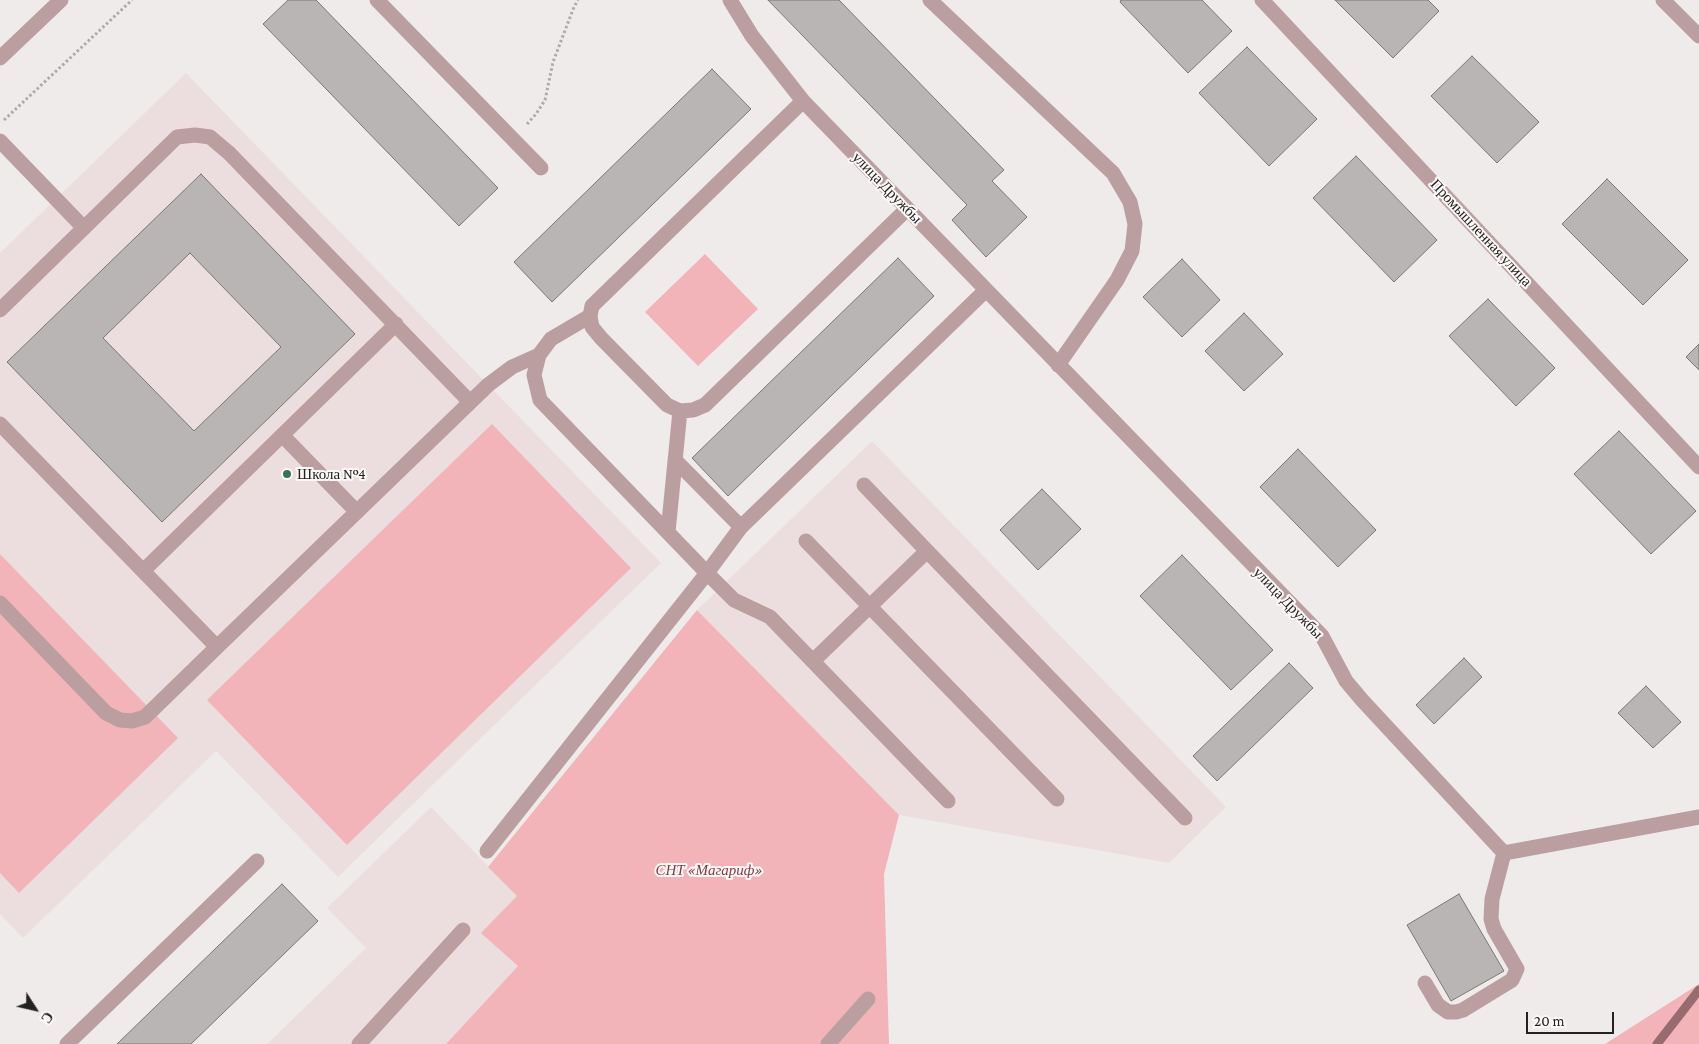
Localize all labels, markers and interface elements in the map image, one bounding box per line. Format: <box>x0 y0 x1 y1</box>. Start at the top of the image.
street label: улица Дружбы <box>848 148 926 228</box>
street label: Промышленная улица <box>1427 176 1535 290</box>
place label: Школа №4 <box>297 465 366 483</box>
marker: Школа №4 <box>281 468 293 480</box>
street label: улица Дружбы <box>1249 563 1327 643</box>
park label: СНТ «Магариф» <box>655 861 763 879</box>
north arrow <box>10 984 60 1034</box>
scale bar <box>1529 1002 1616 1034</box>
text: С <box>38 1009 57 1026</box>
text: 20 m <box>1534 1013 1565 1029</box>

